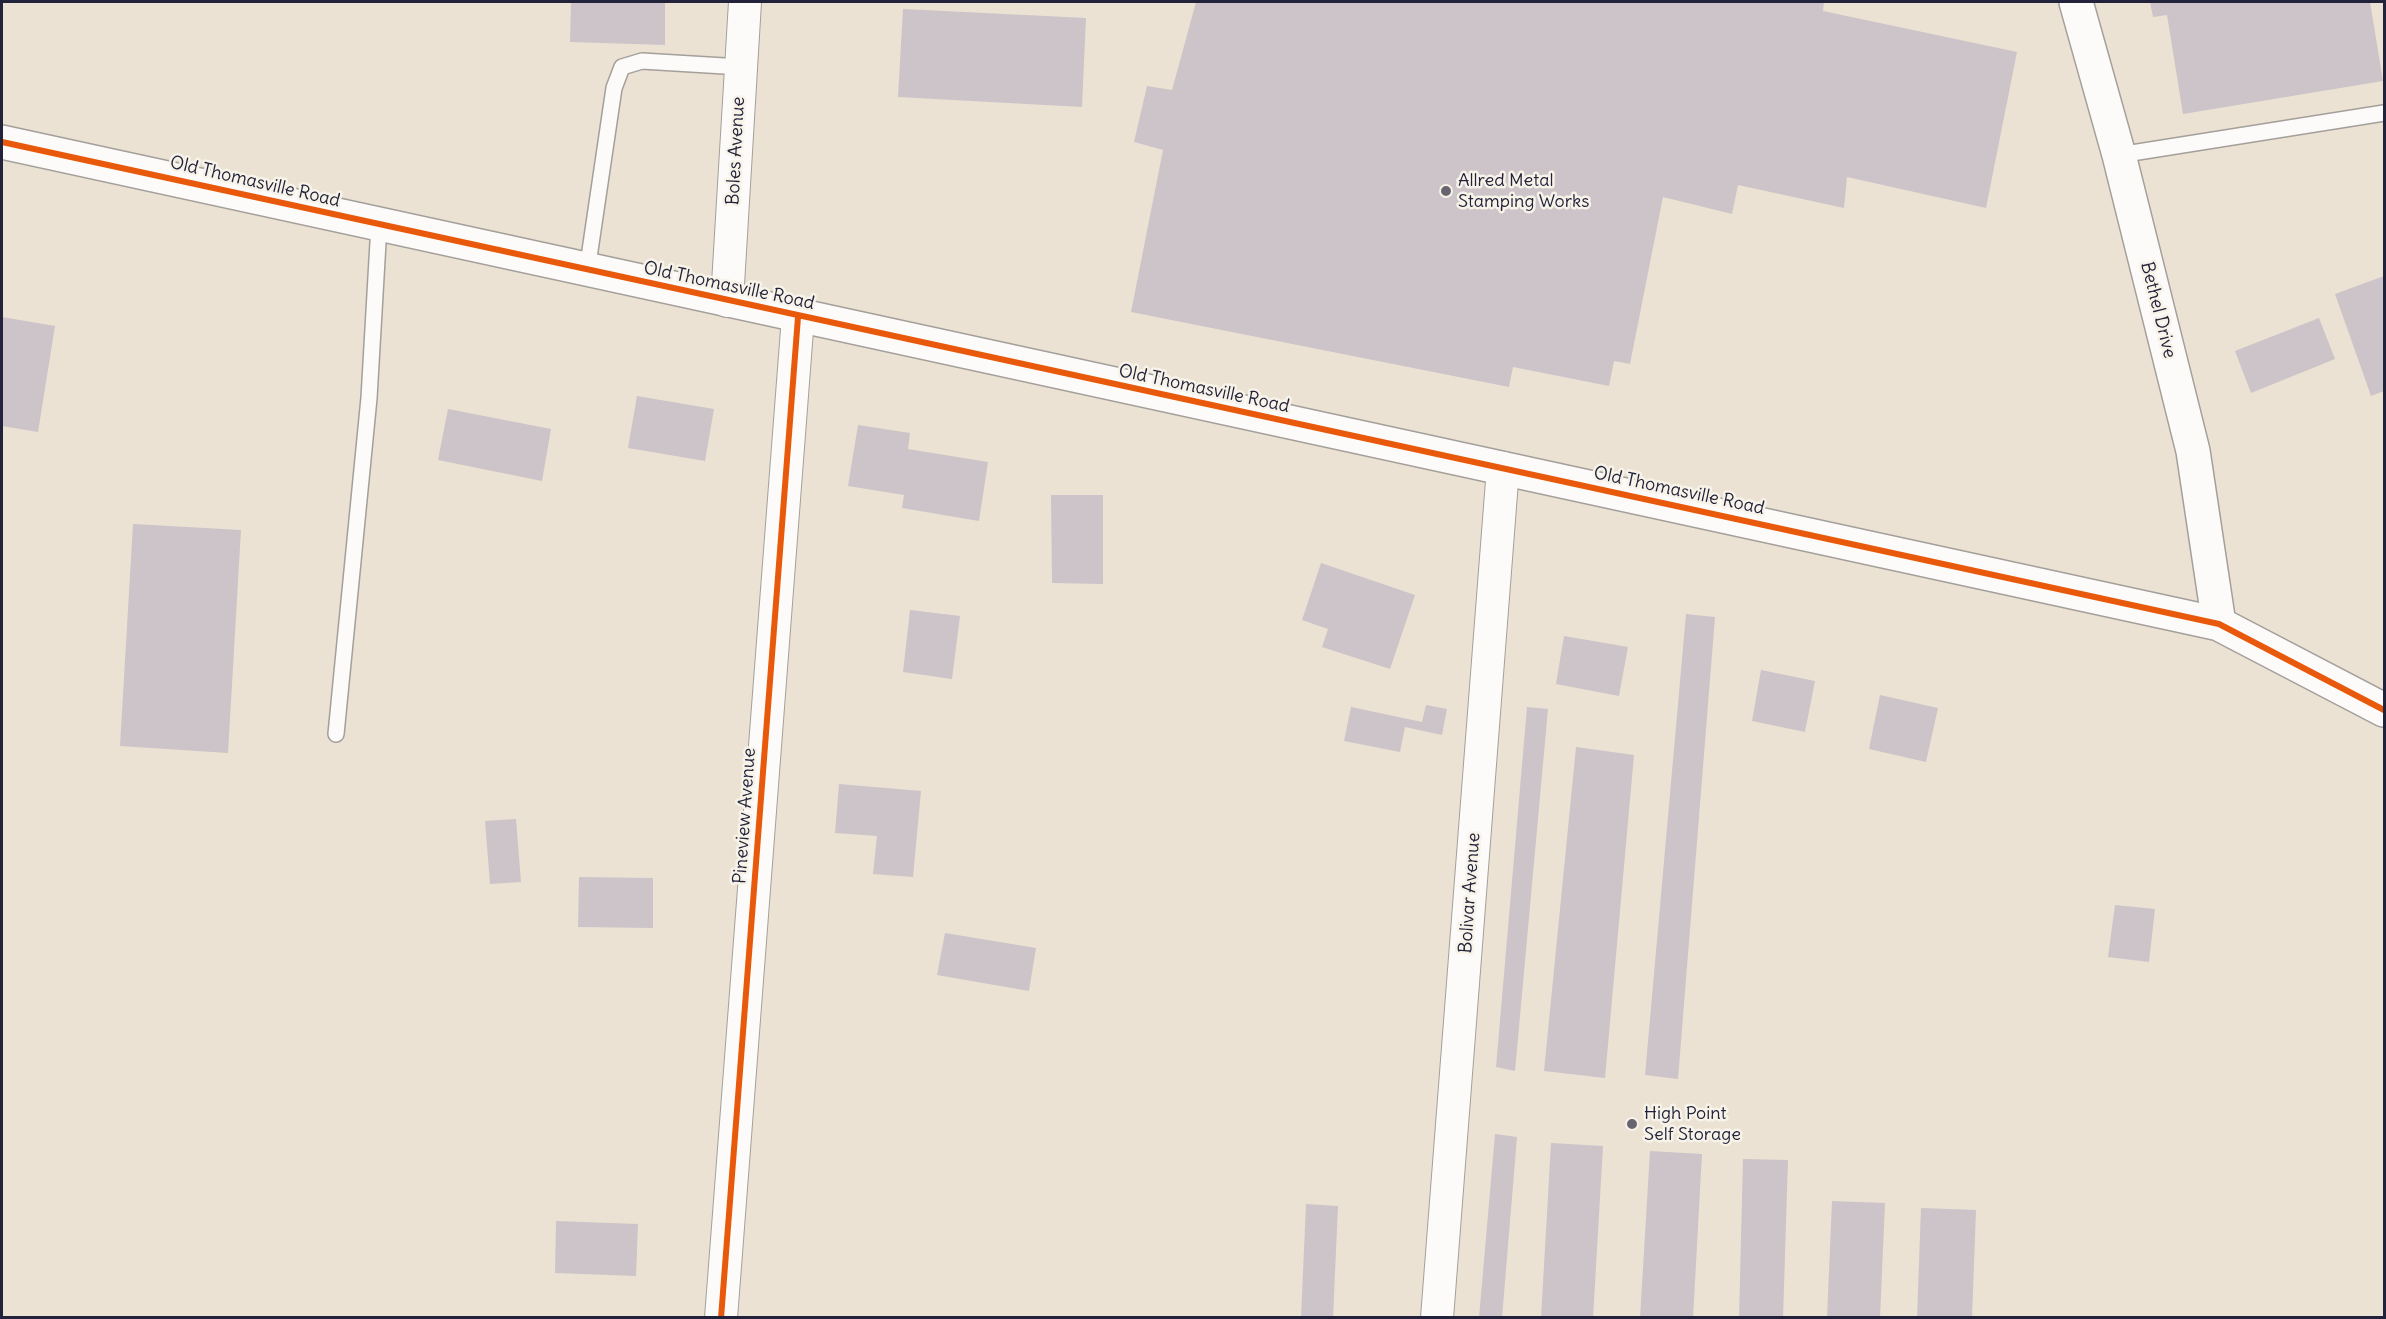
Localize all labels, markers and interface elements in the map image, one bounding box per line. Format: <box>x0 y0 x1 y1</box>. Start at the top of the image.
street label: Boles Avenue <box>722 96 750 206</box>
street label: Old Thomasville Road <box>168 152 342 212</box>
place label: Allred Metal Stamping Works <box>1458 170 1589 213</box>
marker: Allred Metal Stamping Works <box>1439 184 1453 198</box>
street label: Old Thomasville Road <box>642 257 816 315</box>
street label: Bethel Drive <box>2136 260 2180 360</box>
street label: Old Thomasville Road <box>1117 360 1291 418</box>
street label: Old Thomasville Road <box>1592 462 1766 520</box>
street label: Pineview Avenue <box>729 747 761 885</box>
street label: Bolivar Avenue <box>1455 832 1485 954</box>
place label: High Point Self Storage <box>1644 1103 1741 1146</box>
marker: High Point Self Storage <box>1625 1117 1639 1131</box>

